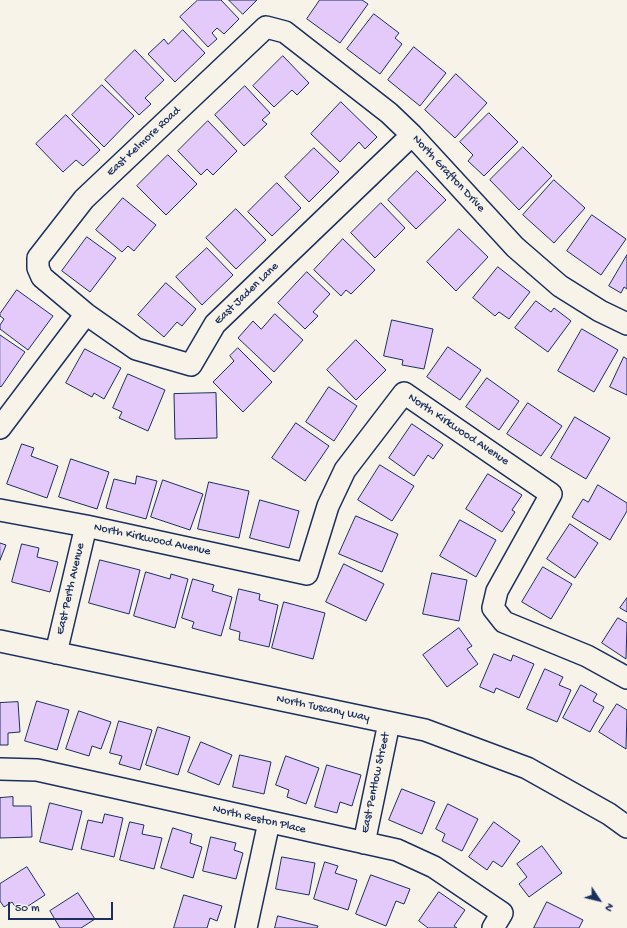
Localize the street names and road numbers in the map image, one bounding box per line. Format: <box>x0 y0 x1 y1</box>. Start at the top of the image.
street label: East Kelmore Road <box>104 104 184 180</box>
street label: North Grafton Drive <box>408 132 488 216</box>
street label: East Jaden Lane <box>212 260 282 328</box>
street label: North Kirkwood Avenue <box>405 391 511 469</box>
street label: North Kirkwood Avenue <box>92 521 212 559</box>
street label: East Perth Avenue <box>53 542 89 636</box>
street label: North Tuscany Way <box>275 692 371 726</box>
street label: East Pentlow Street <box>358 731 394 835</box>
street label: North Reston Place <box>211 802 307 838</box>

